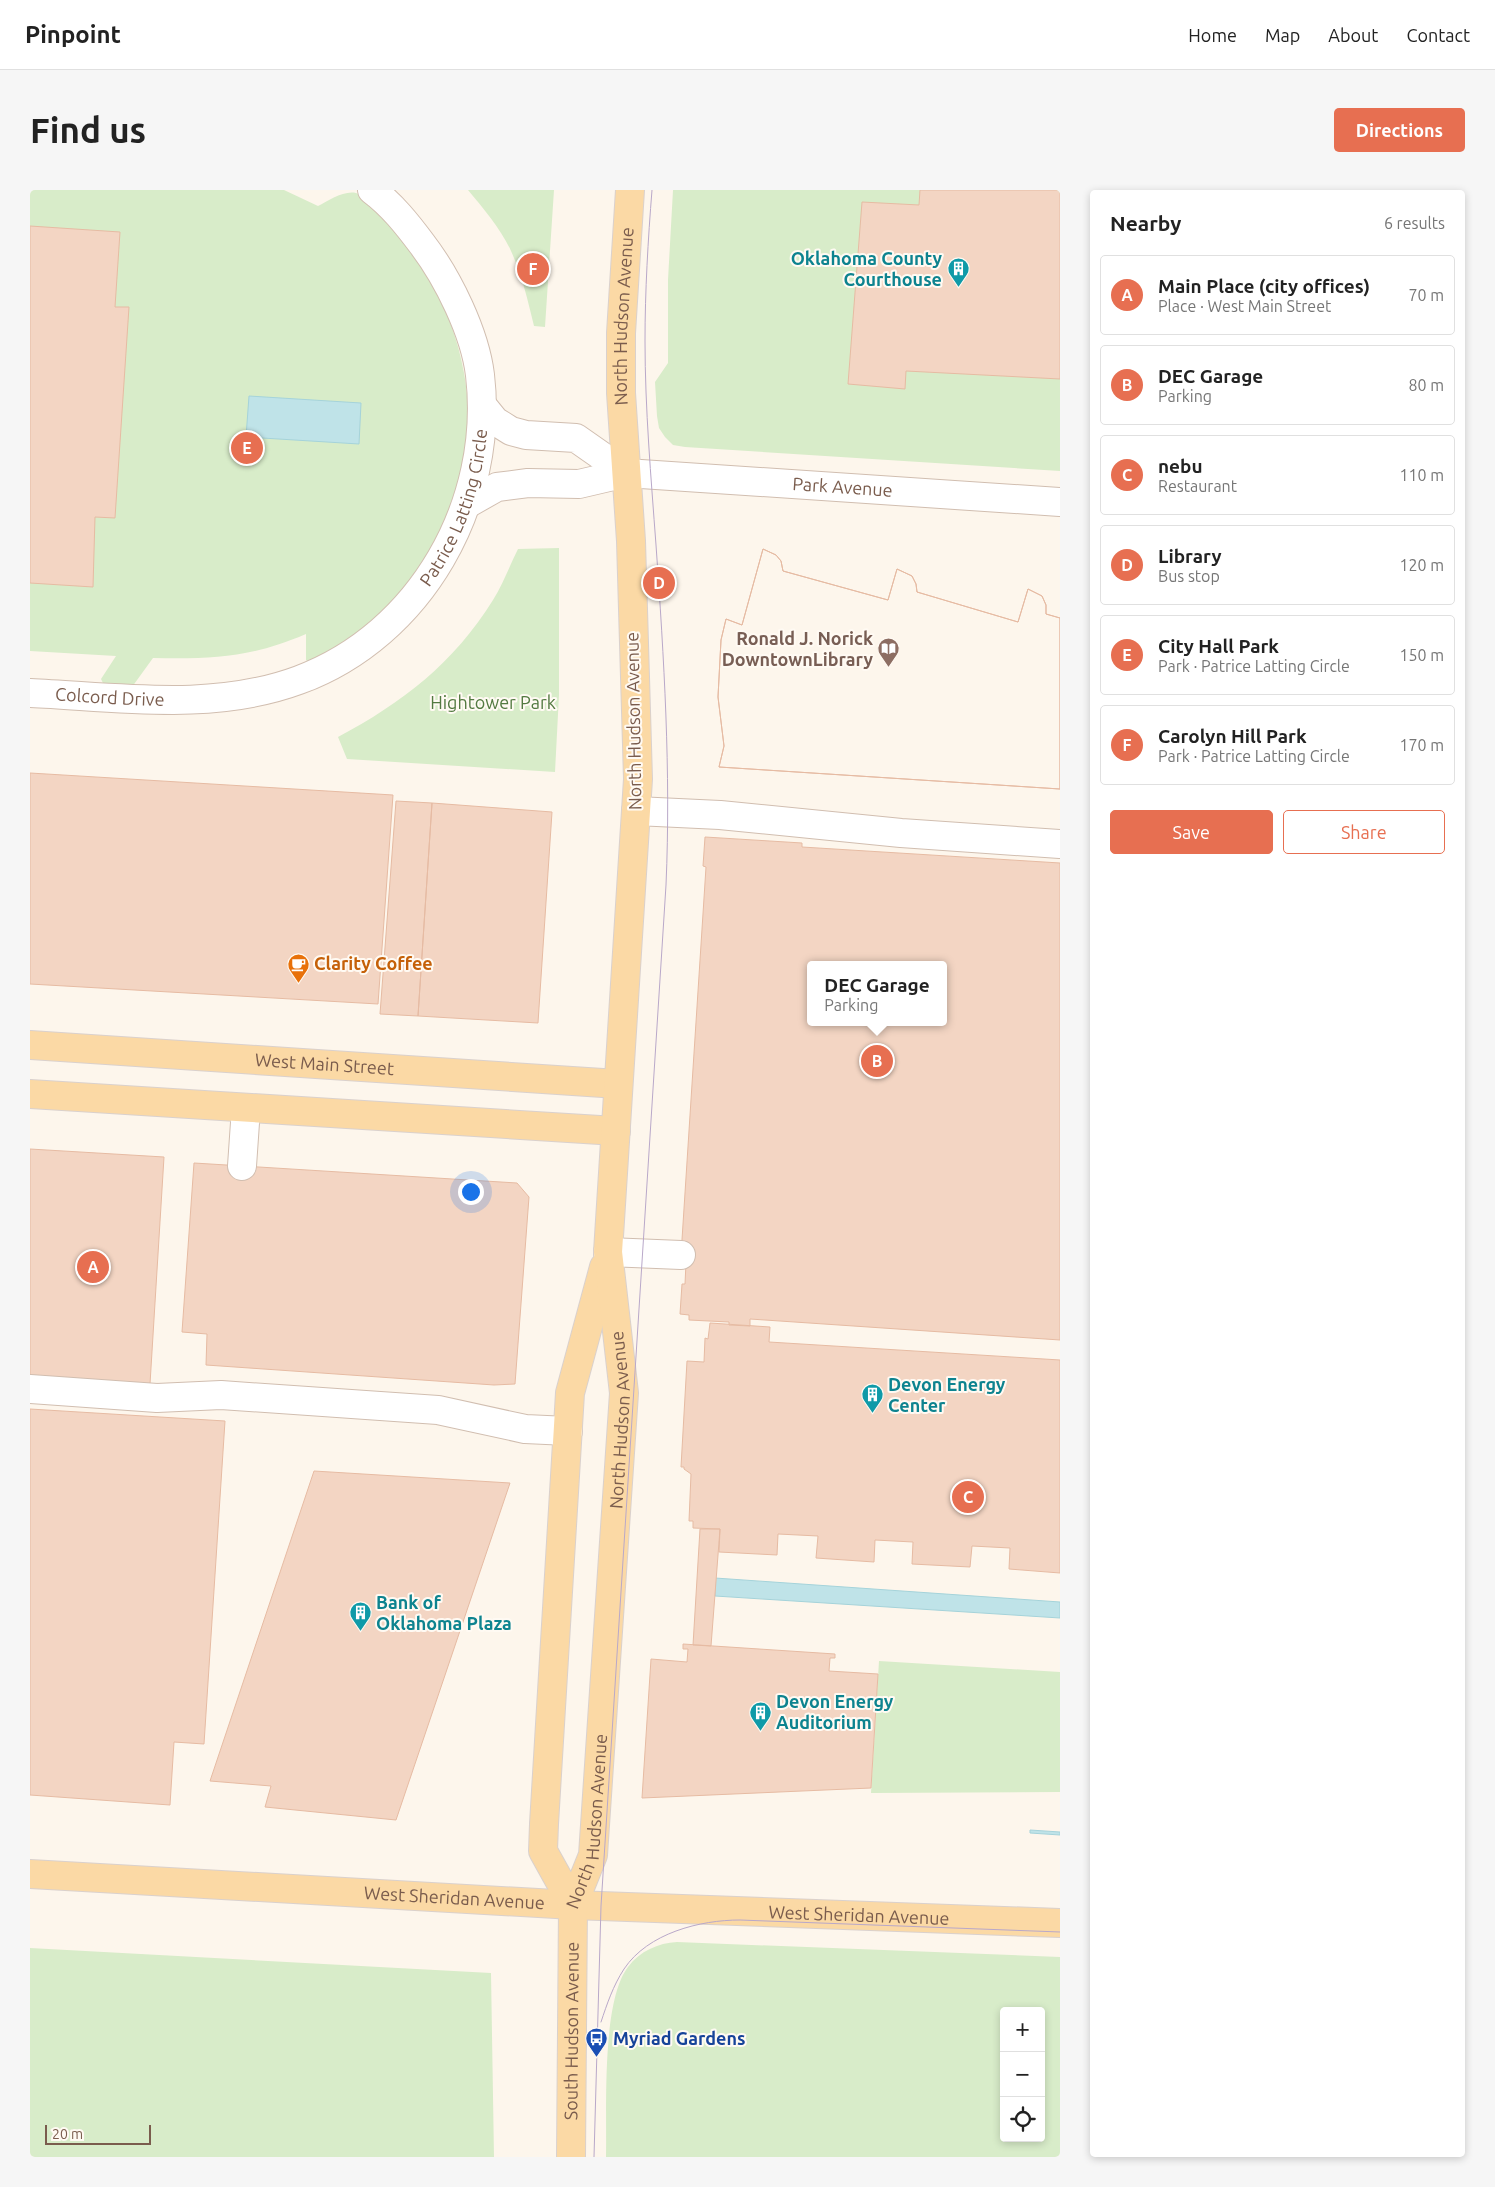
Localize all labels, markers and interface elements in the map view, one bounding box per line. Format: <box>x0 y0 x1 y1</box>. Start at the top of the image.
text: Pinpoint <box>25 21 121 48</box>
text: Home <box>1188 25 1237 45</box>
text: Map <box>1265 25 1300 45</box>
text: About <box>1328 25 1378 45</box>
text: Contact <box>1406 25 1470 45</box>
button: Directions <box>1334 108 1465 152</box>
text: Find us <box>30 110 146 150</box>
text: Nearby <box>1110 211 1181 235</box>
text: 6 results <box>1384 214 1445 232</box>
street label: North Hudson Avenue <box>610 226 637 406</box>
place label: Oklahoma County Courthouse <box>791 248 942 289</box>
pin: F <box>517 250 549 288</box>
building icon: Oklahoma County Courthouse <box>946 257 970 288</box>
text: Main Place (city offices) <box>1158 275 1370 297</box>
text: A <box>1121 286 1133 304</box>
text: 70 m <box>1408 286 1444 304</box>
text: Place · West Main Street <box>1158 297 1331 315</box>
text: DEC Garage <box>1158 365 1263 387</box>
text: B <box>1122 376 1132 394</box>
text: 80 m <box>1408 376 1444 394</box>
text: Parking <box>1158 387 1212 405</box>
street label: Patrice Latting Circle <box>415 428 490 589</box>
pin: E <box>231 429 263 467</box>
text: nebu <box>1158 455 1203 477</box>
text: C <box>1122 466 1132 484</box>
text: 110 m <box>1399 466 1444 484</box>
street label: Park Avenue <box>792 473 893 500</box>
text: Restaurant <box>1158 477 1237 495</box>
text: Library <box>1158 545 1222 567</box>
text: D <box>1121 556 1133 574</box>
text: 120 m <box>1399 556 1444 574</box>
pin: D <box>643 564 675 602</box>
text: Bus stop <box>1158 567 1220 585</box>
place label: Ronald J. Norick DowntownLibrary <box>722 628 873 669</box>
street label: North Hudson Avenue <box>621 632 645 810</box>
text: City Hall Park <box>1158 635 1279 657</box>
library icon: Ronald J. Norick DowntownLibrary <box>877 637 901 668</box>
text: E <box>1122 646 1132 664</box>
text: 150 m <box>1399 646 1444 664</box>
text: Park · Patrice Latting Circle <box>1158 657 1350 675</box>
street label: Colcord Drive <box>55 683 165 709</box>
park label: Hightower Park <box>430 692 556 712</box>
text: Carolyn Hill Park <box>1158 725 1307 747</box>
text: F <box>1123 736 1132 754</box>
text: 170 m <box>1399 736 1444 754</box>
text: Park · Patrice Latting Circle <box>1158 747 1350 765</box>
button: Save <box>1110 810 1273 854</box>
button: Share <box>1283 810 1445 854</box>
cafe icon: Clarity Coffee <box>286 952 310 983</box>
place label: Clarity Coffee <box>314 953 433 973</box>
popup <box>807 961 947 1026</box>
text: DEC Garage <box>824 974 930 996</box>
text: Parking <box>824 996 878 1014</box>
pin: B <box>861 1042 893 1080</box>
street label: West Main Street <box>254 1049 395 1078</box>
your location <box>458 1179 484 1205</box>
pin: A <box>77 1248 109 1286</box>
street label: North Hudson Avenue <box>605 1330 633 1509</box>
place label: Devon Energy Center <box>888 1374 1006 1415</box>
building icon: Devon Energy Center <box>860 1383 884 1414</box>
pin: C <box>952 1478 984 1516</box>
place label: Bank of Oklahoma Plaza <box>376 1592 512 1633</box>
building icon: Bank of Oklahoma Plaza <box>348 1601 372 1632</box>
place label: Devon Energy Auditorium <box>776 1691 894 1732</box>
building icon: Devon Energy Auditorium <box>748 1700 772 1731</box>
street label: North Hudson Avenue <box>562 1733 610 1911</box>
street label: West Sheridan Avenue <box>363 1882 545 1912</box>
street label: West Sheridan Avenue <box>768 1901 950 1928</box>
street label: South Hudson Avenue <box>560 1942 582 2120</box>
map controls <box>1000 2007 1045 2142</box>
button: + <box>1000 2007 1045 2052</box>
bus stop icon: Myriad Gardens <box>585 2027 609 2058</box>
place label: Myriad Gardens <box>613 2028 745 2048</box>
button: − <box>1000 2052 1045 2097</box>
button: locate <box>1000 2097 1045 2142</box>
scale bar <box>45 2122 151 2145</box>
text: 20 m <box>52 2126 83 2142</box>

